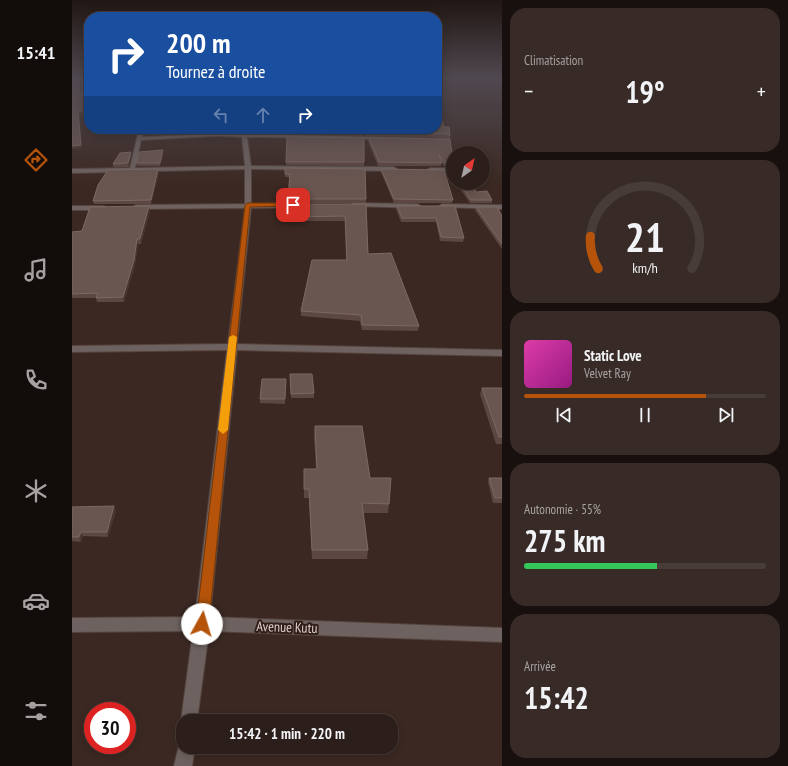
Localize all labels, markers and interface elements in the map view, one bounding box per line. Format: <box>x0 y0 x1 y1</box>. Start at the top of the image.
text: 200 m <box>166 24 230 61</box>
icon: right <box>100 28 152 80</box>
text: 15:41 <box>17 41 55 64</box>
text: Climatisation <box>524 52 583 69</box>
text: Tournez à droite <box>166 60 265 83</box>
text: 19° <box>625 72 665 111</box>
text: − <box>524 77 533 105</box>
text: + <box>757 77 766 105</box>
icon: left <box>210 104 232 126</box>
icon: ahead <box>252 104 274 126</box>
icon: right <box>294 104 316 126</box>
icon: directions <box>22 146 50 174</box>
north arrow <box>446 146 490 190</box>
map controls <box>446 146 490 190</box>
pin <box>276 188 310 222</box>
icon: arrive <box>282 194 304 216</box>
text: 21 <box>625 210 665 263</box>
icon: music <box>22 256 50 284</box>
text: km/h <box>632 258 658 277</box>
text: Static Love <box>584 346 642 365</box>
text: Velvet Ray <box>584 365 631 382</box>
icon: phone <box>22 366 50 394</box>
icon: previous <box>553 404 575 426</box>
icon: pause <box>634 404 656 426</box>
icon: next <box>715 404 737 426</box>
icon: climate <box>22 477 50 505</box>
text: Autonomie · 55% <box>524 501 601 518</box>
text: 275 km <box>524 521 605 560</box>
icon: car <box>22 587 50 615</box>
position arrow <box>181 603 223 645</box>
street label: Avenue Kutu <box>256 617 318 637</box>
text: Arrivée <box>524 658 556 675</box>
text: 15:42 <box>524 678 589 717</box>
icon: filters <box>22 697 50 725</box>
speed limit sign: 30 <box>84 702 136 754</box>
text: 15:42 · 1 min · 220 m <box>229 724 345 743</box>

